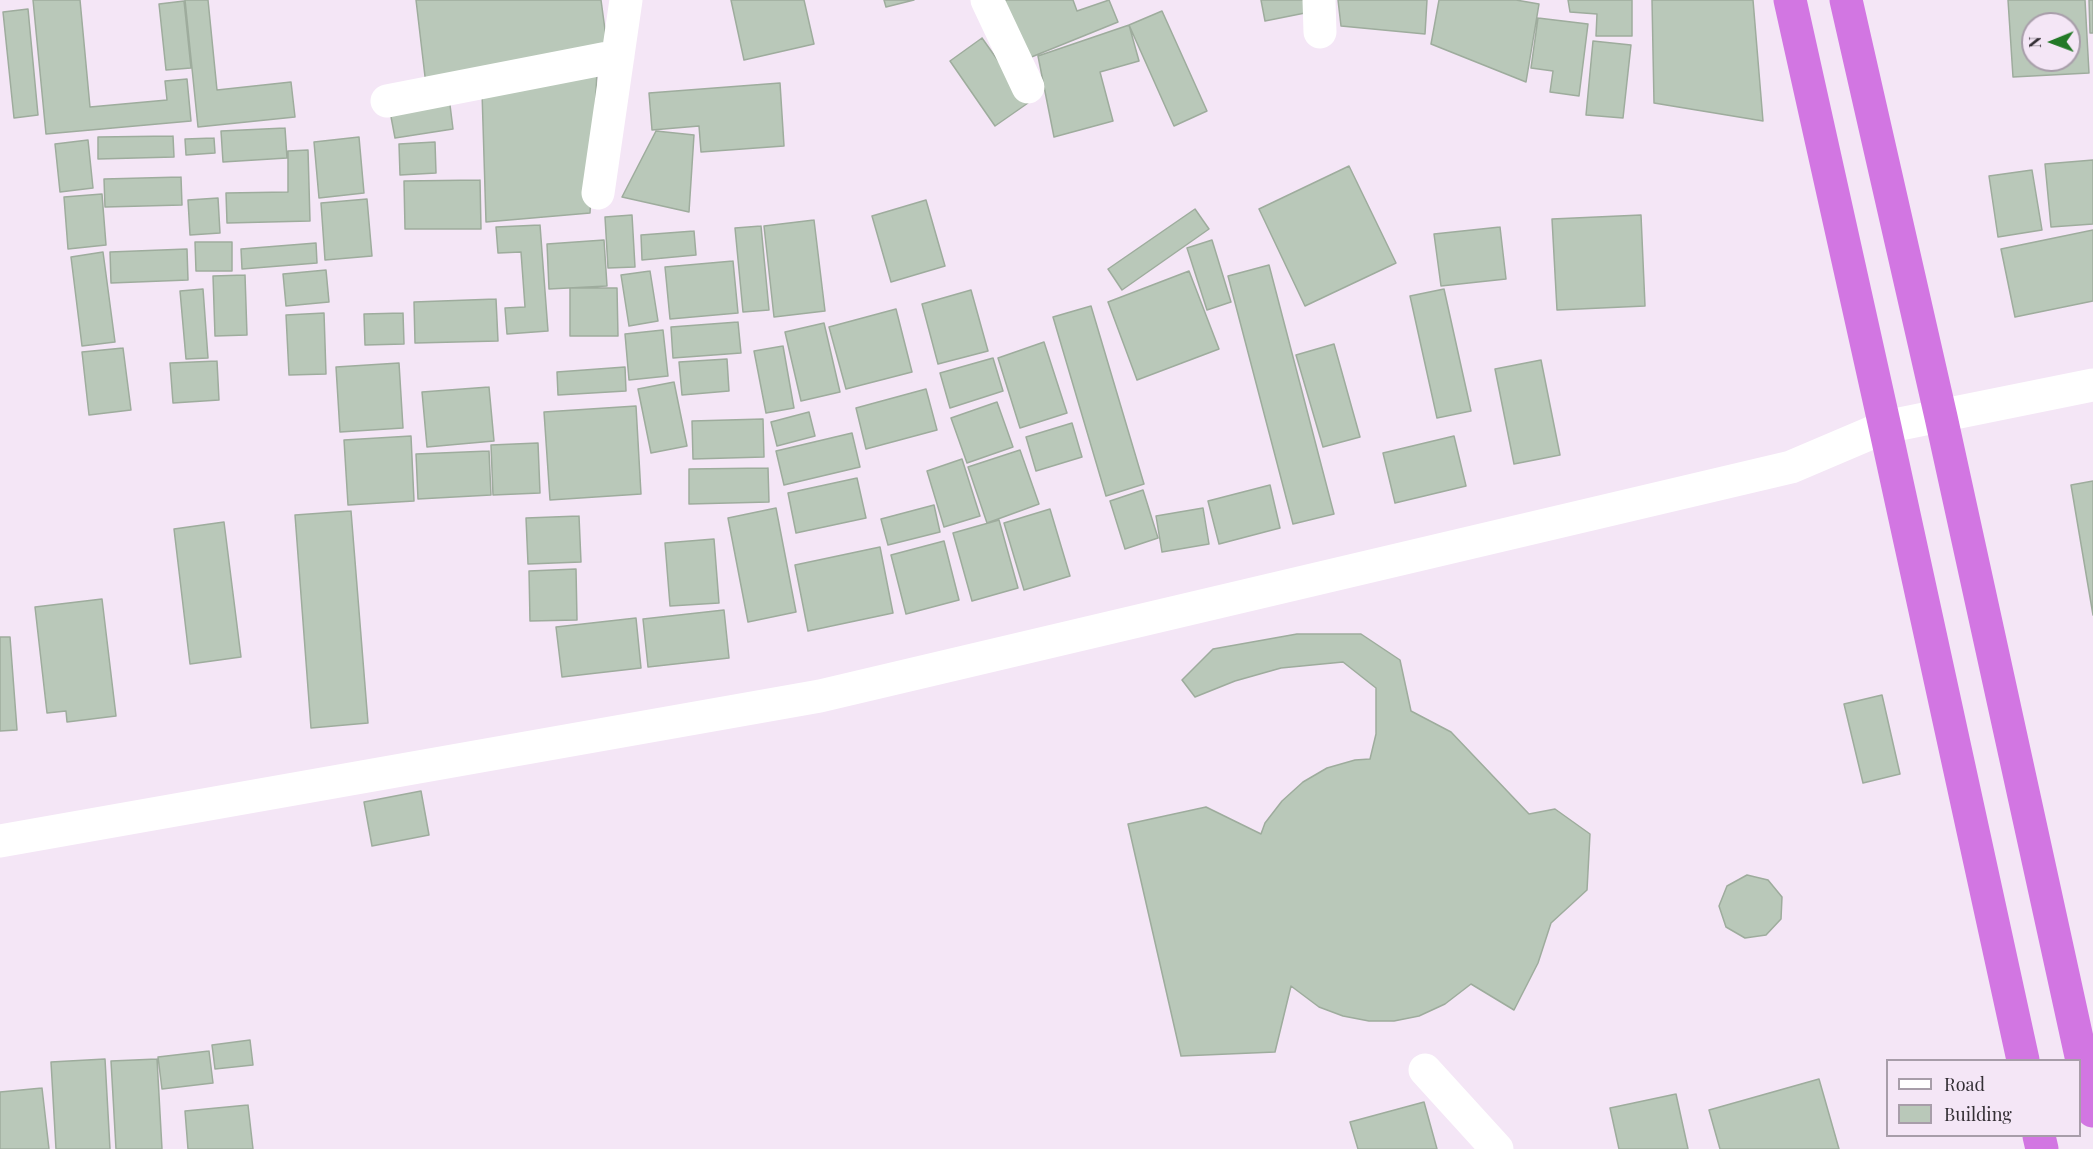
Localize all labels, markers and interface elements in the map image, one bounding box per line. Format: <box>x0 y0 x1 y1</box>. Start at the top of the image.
north arrow <box>2021 12 2081 72</box>
text: N <box>2024 36 2045 48</box>
legend <box>1886 1059 2081 1137</box>
text: Road <box>1944 1072 1985 1096</box>
text: Building <box>1944 1102 2012 1126</box>

